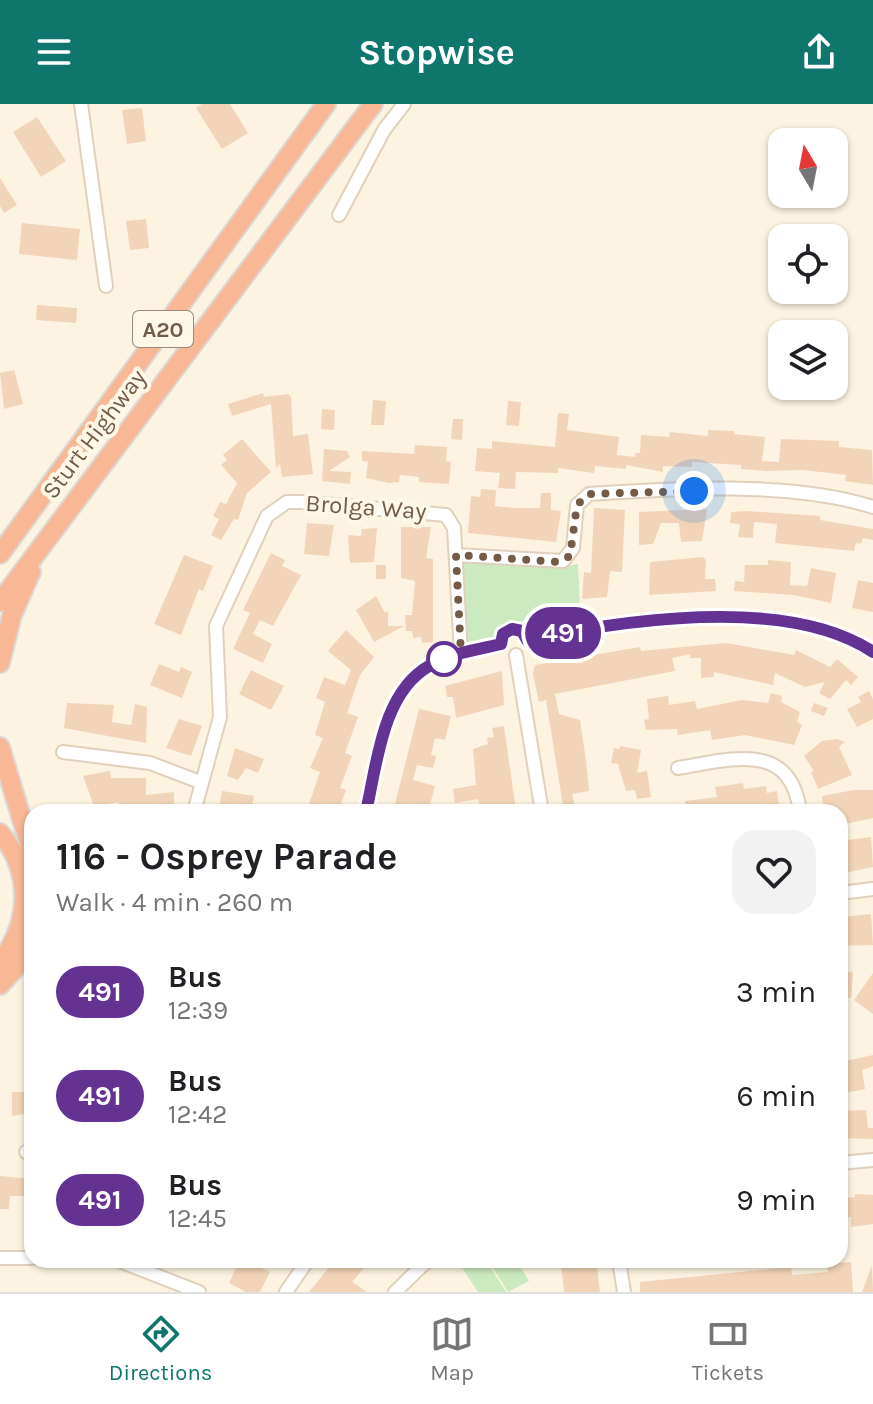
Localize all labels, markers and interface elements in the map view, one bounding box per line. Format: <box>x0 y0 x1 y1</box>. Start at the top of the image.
icon: menu <box>32 30 76 74</box>
icon: share <box>797 30 841 74</box>
text: Stopwise <box>358 31 515 73</box>
north arrow <box>768 128 848 208</box>
map controls <box>768 128 848 400</box>
button: locate <box>768 224 848 304</box>
road number: A20 <box>133 311 193 347</box>
button: layers <box>768 320 848 400</box>
street label: Sturt Highway <box>36 364 152 504</box>
your location <box>674 471 714 511</box>
street label: Brolga Way <box>305 489 427 525</box>
line badge: 491 <box>517 607 609 659</box>
text: 491 <box>541 616 585 649</box>
unlabelled marker <box>427 642 461 676</box>
button: heart <box>732 830 816 914</box>
text: 116 - Osprey Parade <box>56 834 397 879</box>
text: Walk · 4 min · 260 m <box>56 887 293 918</box>
text: Bus <box>168 959 222 995</box>
text: 3 min <box>736 974 816 1010</box>
text: 491 <box>78 975 122 1008</box>
text: 12:39 <box>168 995 228 1026</box>
text: Bus <box>168 1063 222 1099</box>
text: 6 min <box>737 1078 816 1114</box>
text: 491 <box>78 1079 122 1112</box>
text: 12:42 <box>168 1099 227 1130</box>
text: Bus <box>168 1167 222 1203</box>
text: 9 min <box>736 1182 816 1218</box>
text: 491 <box>78 1183 122 1216</box>
text: 12:45 <box>168 1203 227 1234</box>
tab: Directions <box>109 1312 212 1386</box>
tab: Map <box>430 1312 474 1386</box>
tab: Tickets <box>692 1312 764 1386</box>

